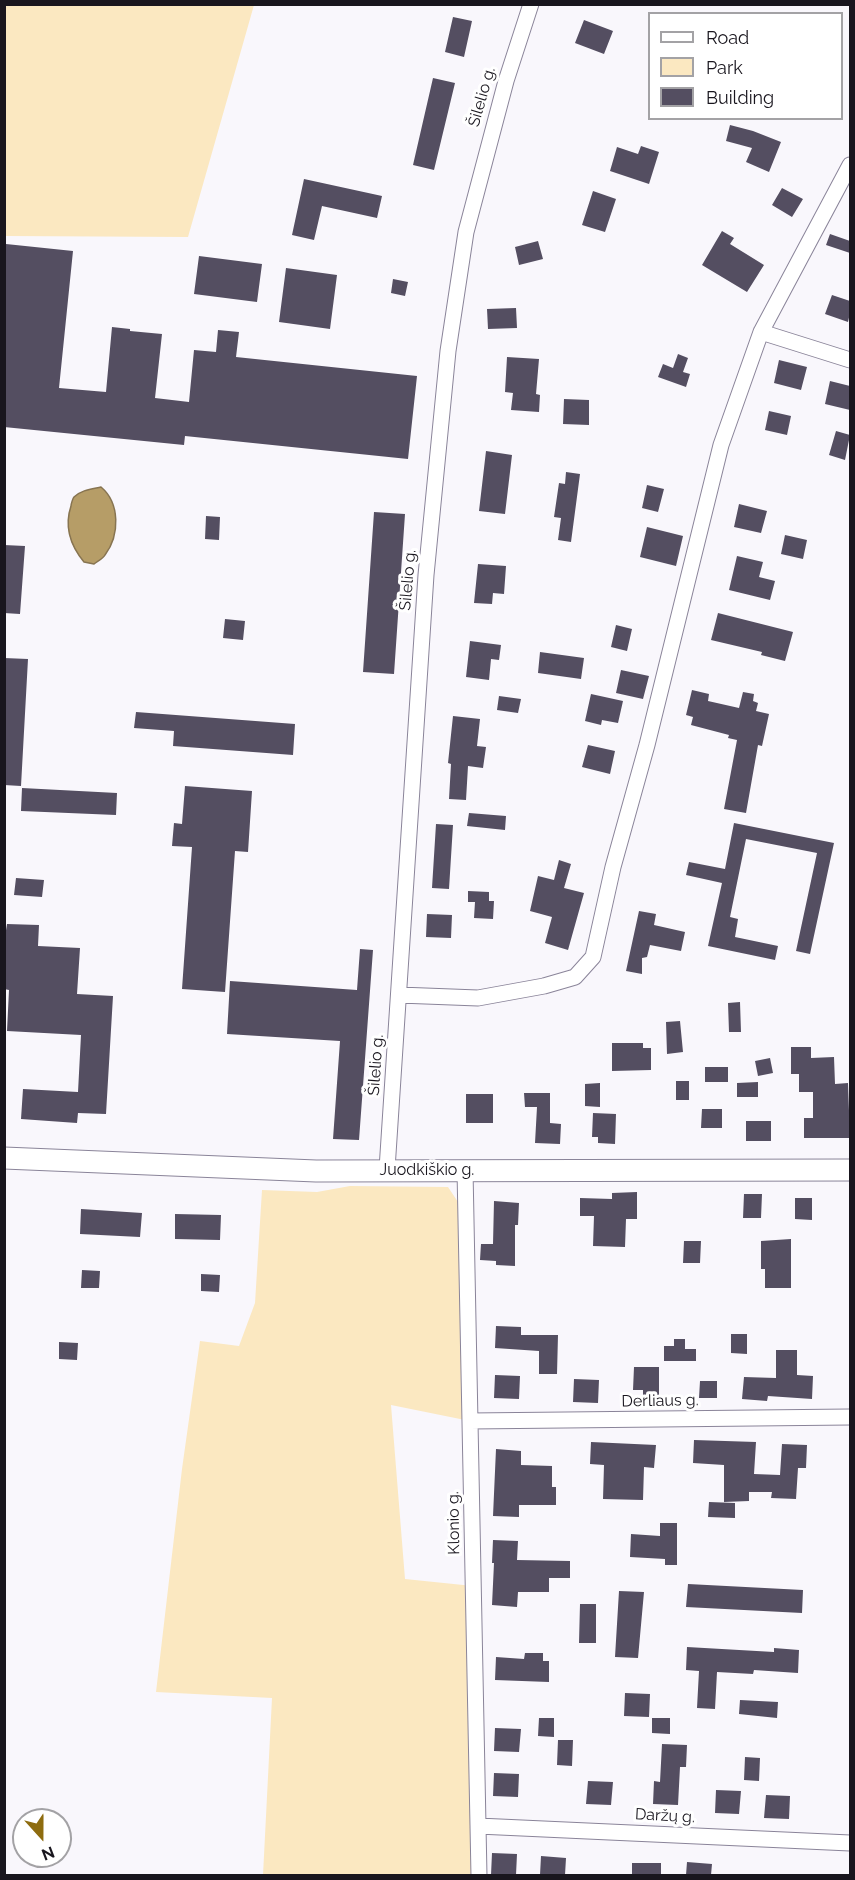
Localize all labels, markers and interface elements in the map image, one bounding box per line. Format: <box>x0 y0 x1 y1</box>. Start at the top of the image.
legend <box>648 12 843 120</box>
text: Road <box>706 27 749 48</box>
text: Park <box>706 57 743 78</box>
street label: Šilelio g. <box>464 65 500 129</box>
text: Building <box>706 87 774 108</box>
street label: Šilelio g. <box>396 549 420 611</box>
street label: Šilelio g. <box>364 1034 388 1096</box>
street label: Juodkiškio g. <box>380 1160 474 1180</box>
street label: Derliaus g. <box>621 1391 699 1411</box>
street label: Klonio g. <box>444 1491 464 1555</box>
street label: Daržų g. <box>634 1805 696 1827</box>
north arrow <box>12 1808 72 1868</box>
text: N <box>39 1842 57 1864</box>

